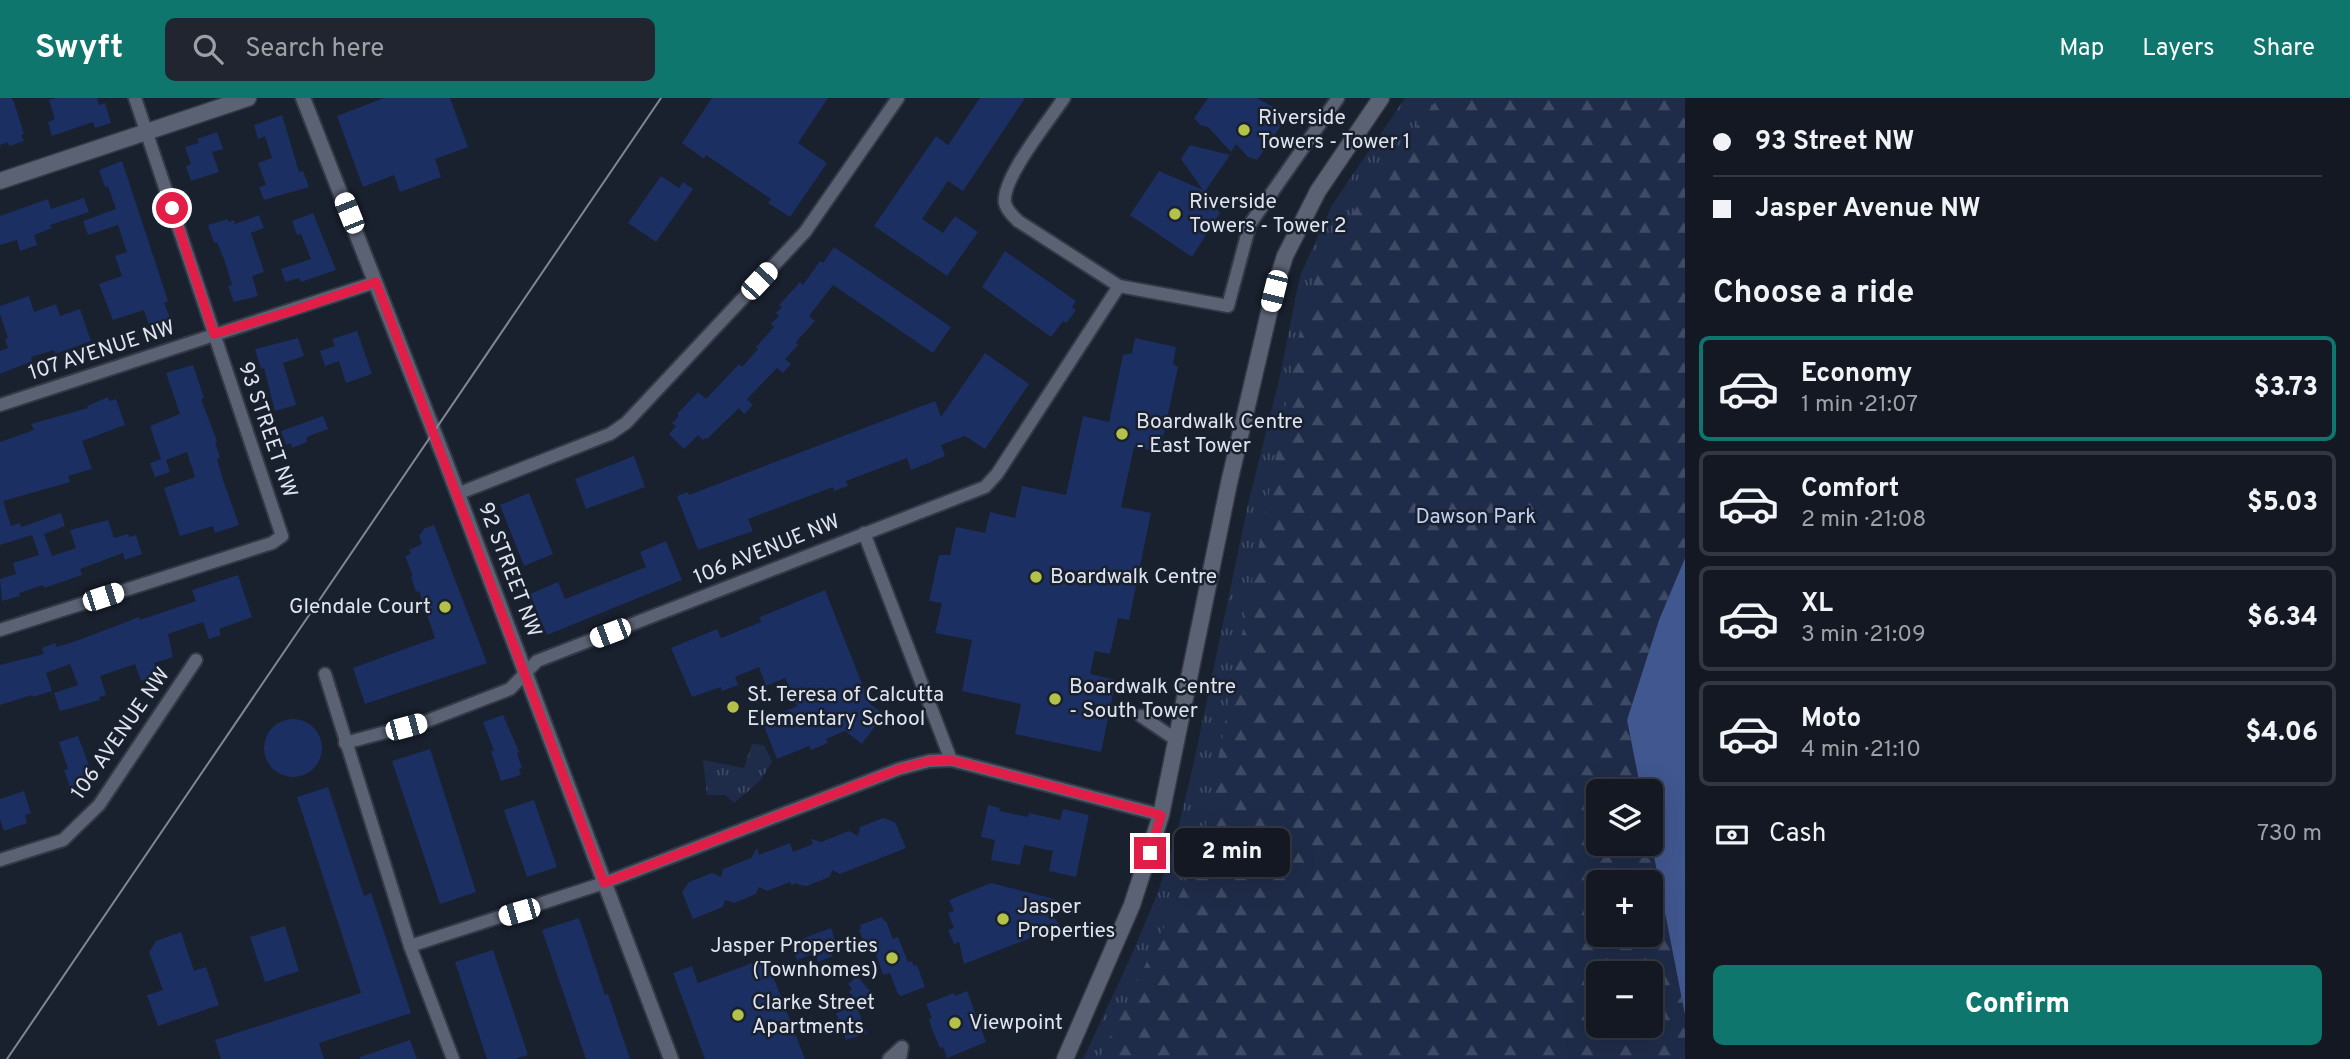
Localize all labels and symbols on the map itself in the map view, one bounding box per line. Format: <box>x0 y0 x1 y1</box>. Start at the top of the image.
place label: Riverside Towers - Tower 1 <box>1258 105 1411 156</box>
marker: Riverside Towers - Tower 1 <box>1236 122 1252 138</box>
place label: Riverside Towers - Tower 2 <box>1189 189 1347 240</box>
car <box>332 190 367 236</box>
route start <box>156 192 188 224</box>
marker: Riverside Towers - Tower 2 <box>1167 206 1183 222</box>
car <box>737 258 782 304</box>
car <box>1259 268 1290 314</box>
street label: 107 AVENUE NW <box>25 315 179 387</box>
street label: 93 STREET NW <box>231 358 303 502</box>
place label: Boardwalk Centre - East Tower <box>1136 409 1303 460</box>
marker: Boardwalk Centre - East Tower <box>1114 426 1130 442</box>
street label: 92 STREET NW <box>471 499 547 641</box>
park label: Dawson Park <box>1415 504 1537 531</box>
street label: 106 AVENUE NW <box>690 508 844 592</box>
place label: Boardwalk Centre <box>1050 564 1217 591</box>
marker: Boardwalk Centre <box>1028 569 1044 585</box>
car <box>80 581 127 613</box>
place label: Glendale Court <box>289 594 431 621</box>
marker: Glendale Court <box>437 599 453 615</box>
car <box>587 616 634 650</box>
street label: 106 AVENUE NW <box>65 663 177 805</box>
place label: Boardwalk Centre - South Tower <box>1069 674 1236 725</box>
place label: St. Teresa of Calcutta Elementary School <box>747 682 944 733</box>
marker: Boardwalk Centre - South Tower <box>1047 691 1063 707</box>
marker: St. Teresa of Calcutta Elementary School <box>725 699 741 715</box>
car <box>383 711 430 743</box>
callout: 2 min <box>1174 828 1290 878</box>
route end <box>1134 837 1166 869</box>
place label: Jasper Properties <box>1017 894 1115 945</box>
car <box>496 896 543 928</box>
marker: Jasper Properties <box>995 911 1011 927</box>
place label: Jasper Properties (Townhomes) <box>710 933 878 984</box>
marker: Jasper Properties (Townhomes) <box>884 950 900 966</box>
place label: Clarke Street Apartments <box>752 990 875 1041</box>
marker: Clarke Street Apartments <box>730 1007 746 1023</box>
place label: Viewpoint <box>969 1010 1063 1037</box>
marker: Viewpoint <box>947 1015 963 1031</box>

